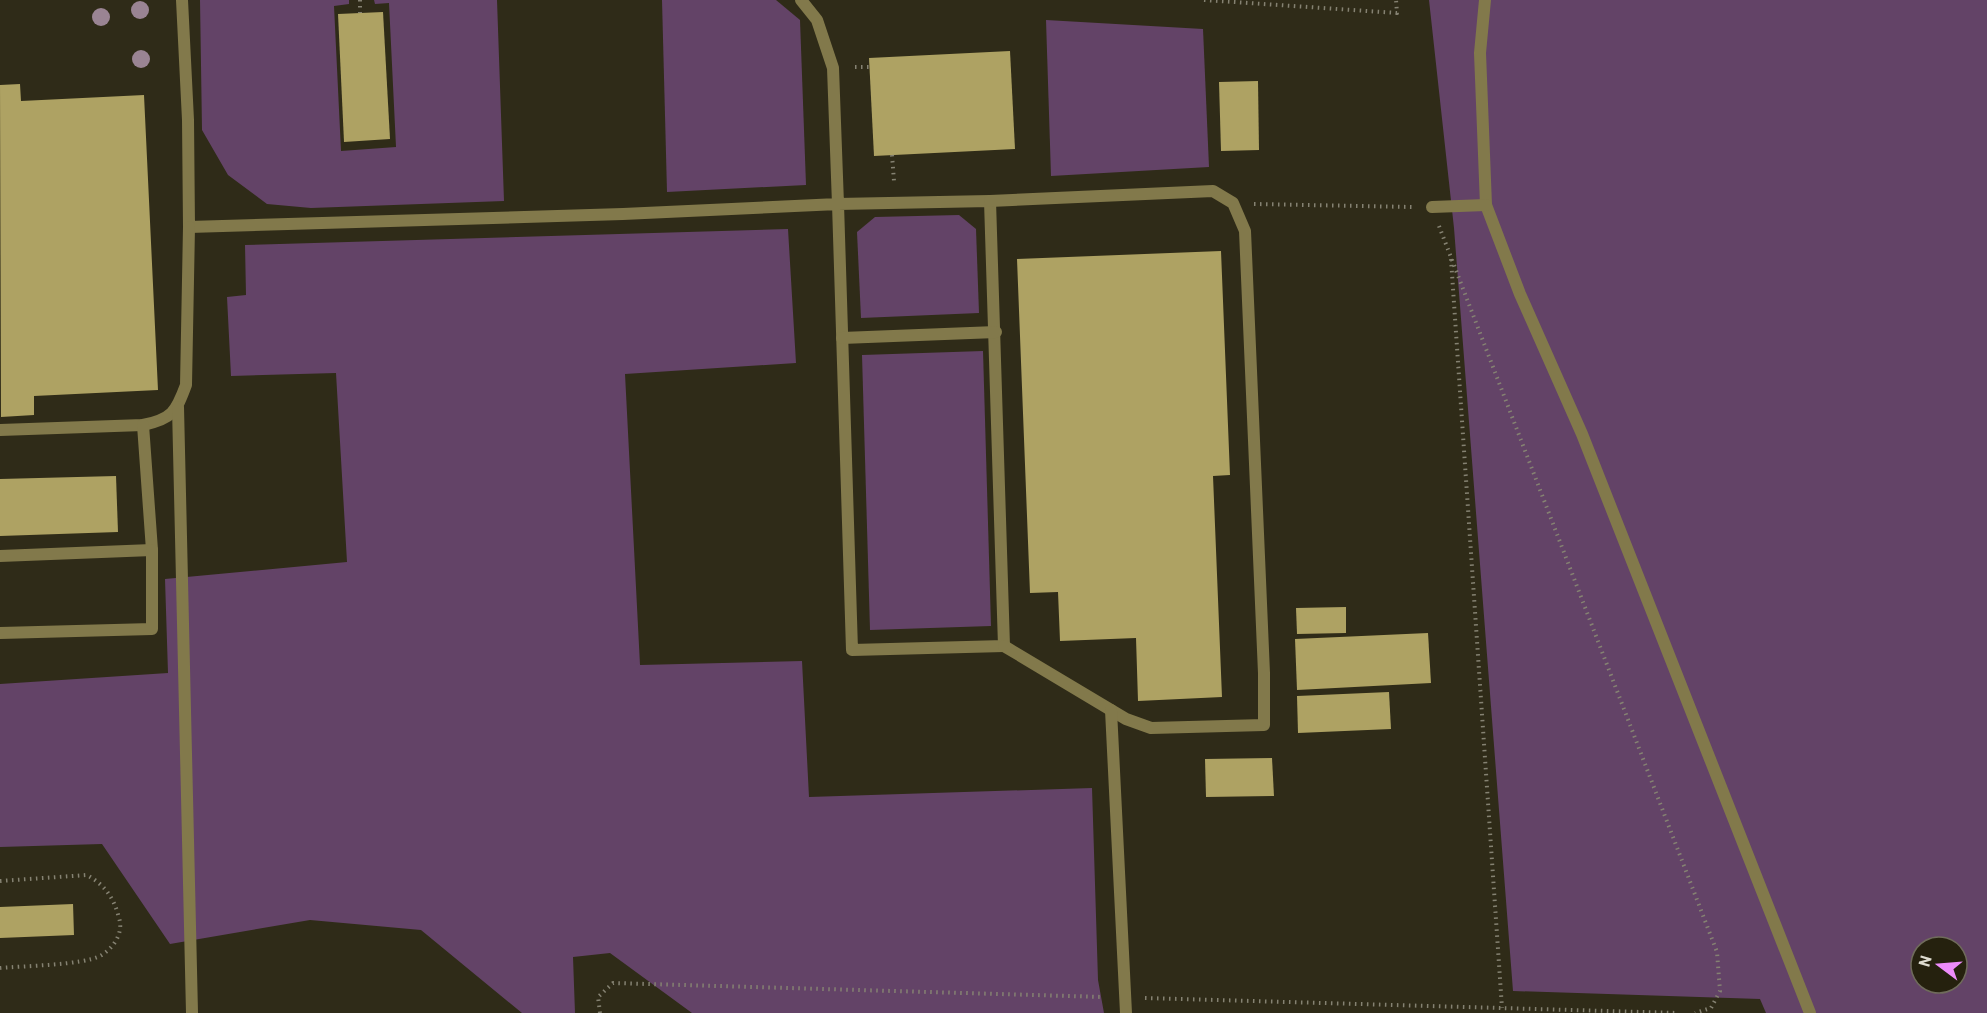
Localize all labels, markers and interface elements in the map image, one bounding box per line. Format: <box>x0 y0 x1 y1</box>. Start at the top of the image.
north arrow <box>1909 935 1969 995</box>
text: N <box>1914 953 1935 968</box>

